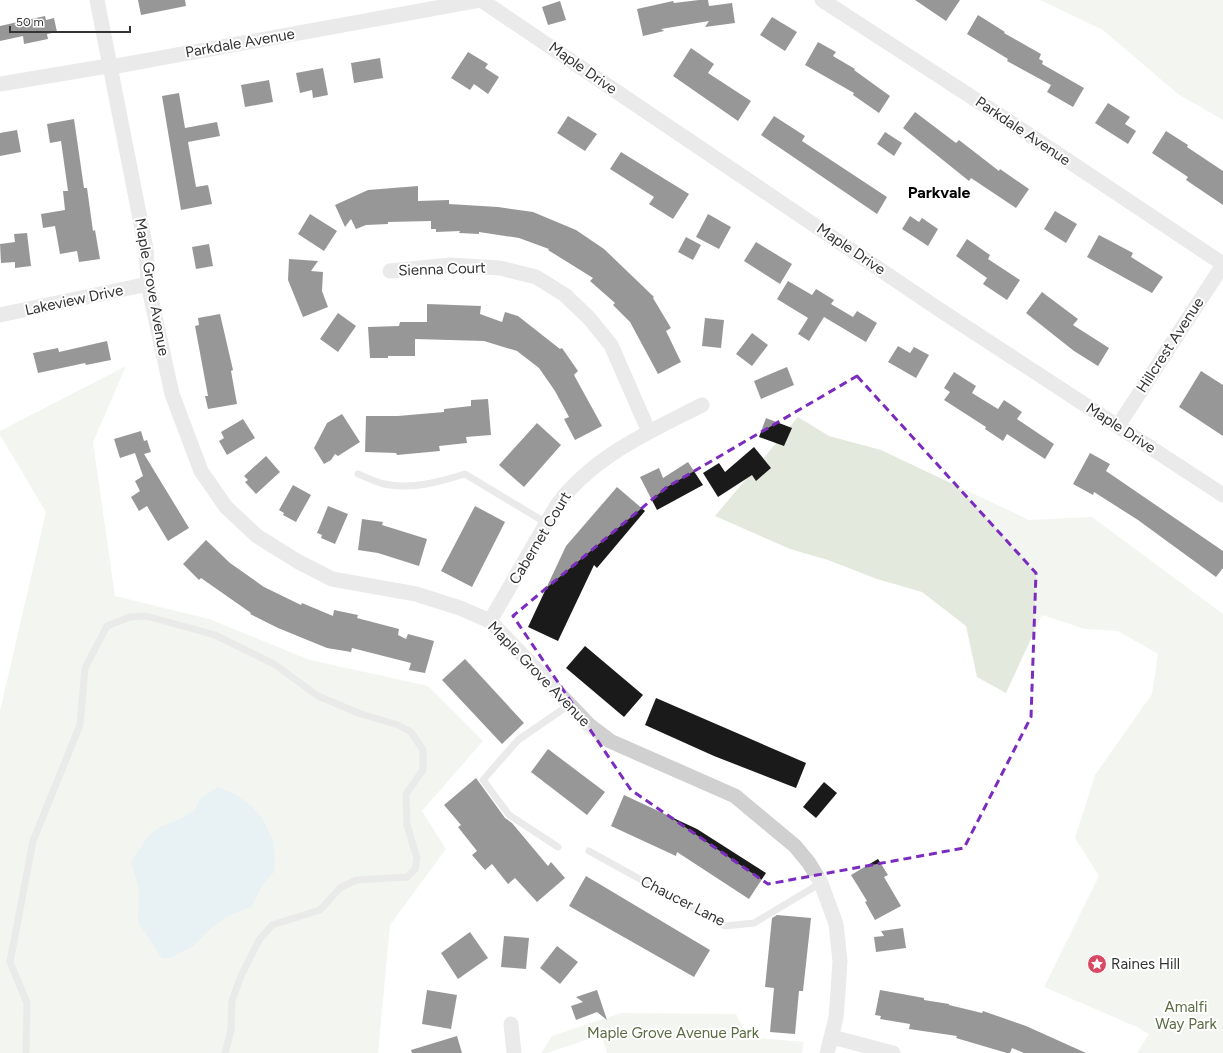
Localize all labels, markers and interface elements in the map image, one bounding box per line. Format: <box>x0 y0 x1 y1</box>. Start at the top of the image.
scale bar <box>10 8 130 34</box>
text: 50 m <box>16 15 44 29</box>
street label: Parkdale Avenue <box>184 25 296 61</box>
street label: Maple Drive <box>545 38 621 98</box>
street label: Parkdale Avenue <box>972 93 1074 169</box>
district label: Parkvale <box>908 183 970 202</box>
street label: Maple Grove Avenue <box>131 217 173 357</box>
street label: Maple Drive <box>813 219 889 279</box>
street label: Sienna Court <box>398 258 486 280</box>
street label: Lakeview Drive <box>23 281 125 319</box>
street label: Hillcrest Avenue <box>1133 294 1207 396</box>
street label: Maple Drive <box>1083 399 1159 457</box>
street label: Cabernet Court <box>505 488 575 588</box>
street label: Maple Grove Avenue <box>484 618 594 730</box>
street label: Chaucer Lane <box>638 872 728 930</box>
place icon: Raines Hill <box>1086 953 1108 975</box>
place label: Raines Hill <box>1111 955 1180 973</box>
park label: Amalfi Way Park <box>1155 998 1217 1033</box>
park label: Maple Grove Avenue Park <box>587 1024 760 1042</box>

